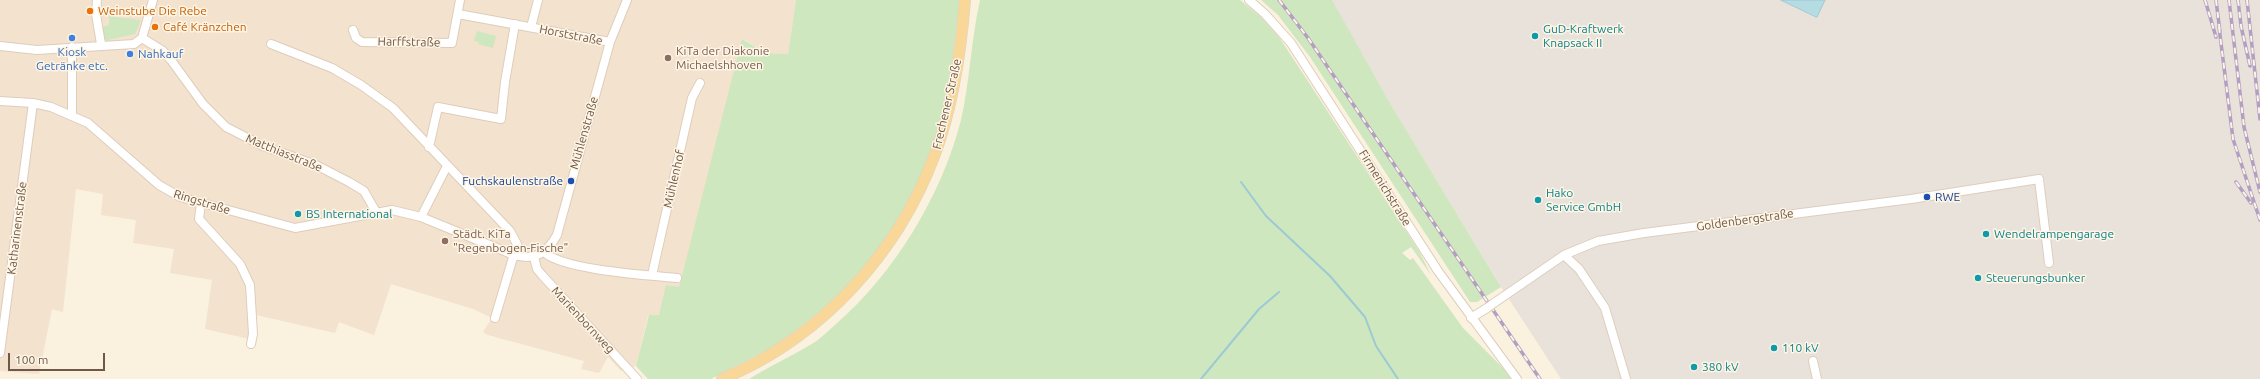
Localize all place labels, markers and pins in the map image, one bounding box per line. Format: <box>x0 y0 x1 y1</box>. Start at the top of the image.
place label: Weinstube Die Rebe <box>98 4 207 18</box>
marker: Weinstube Die Rebe <box>85 6 95 16</box>
place label: Café Kränzchen <box>163 20 247 34</box>
marker: Café Kränzchen <box>150 22 160 32</box>
place label: GuD-Kraftwerk Knapsack II <box>1543 22 1624 50</box>
marker: GuD-Kraftwerk Knapsack II <box>1530 31 1540 41</box>
marker: Kiosk Getränke etc. <box>67 33 77 43</box>
place label: KiTa der Diakonie Michaelshhoven <box>676 44 769 72</box>
place label: Kiosk Getränke etc. <box>36 45 108 73</box>
place label: Nahkauf <box>138 47 183 61</box>
marker: Nahkauf <box>125 49 135 59</box>
marker: KiTa der Diakonie Michaelshhoven <box>663 53 673 63</box>
place label: Fuchskaulenstraße <box>462 174 563 188</box>
marker: Fuchskaulenstraße <box>566 176 576 186</box>
place label: Hako Service GmbH <box>1546 186 1621 214</box>
place label: RWE <box>1935 190 1960 204</box>
marker: RWE <box>1922 192 1932 202</box>
marker: Hako Service GmbH <box>1533 195 1543 205</box>
place label: BS International <box>306 207 392 221</box>
marker: BS International <box>293 209 303 219</box>
place label: Städt. KiTa "Regenbogen-Fische" <box>453 227 568 255</box>
place label: Wendelrampengarage <box>1994 227 2114 241</box>
marker: Wendelrampengarage <box>1981 229 1991 239</box>
marker: Städt. KiTa "Regenbogen-Fische" <box>440 236 450 246</box>
place label: Steuerungsbunker <box>1986 271 2085 285</box>
marker: Steuerungsbunker <box>1973 273 1983 283</box>
place label: 110 kV <box>1782 341 1819 355</box>
marker: 110 kV <box>1769 343 1779 353</box>
place label: 380 kV <box>1702 360 1739 374</box>
marker: 380 kV <box>1689 362 1699 372</box>

